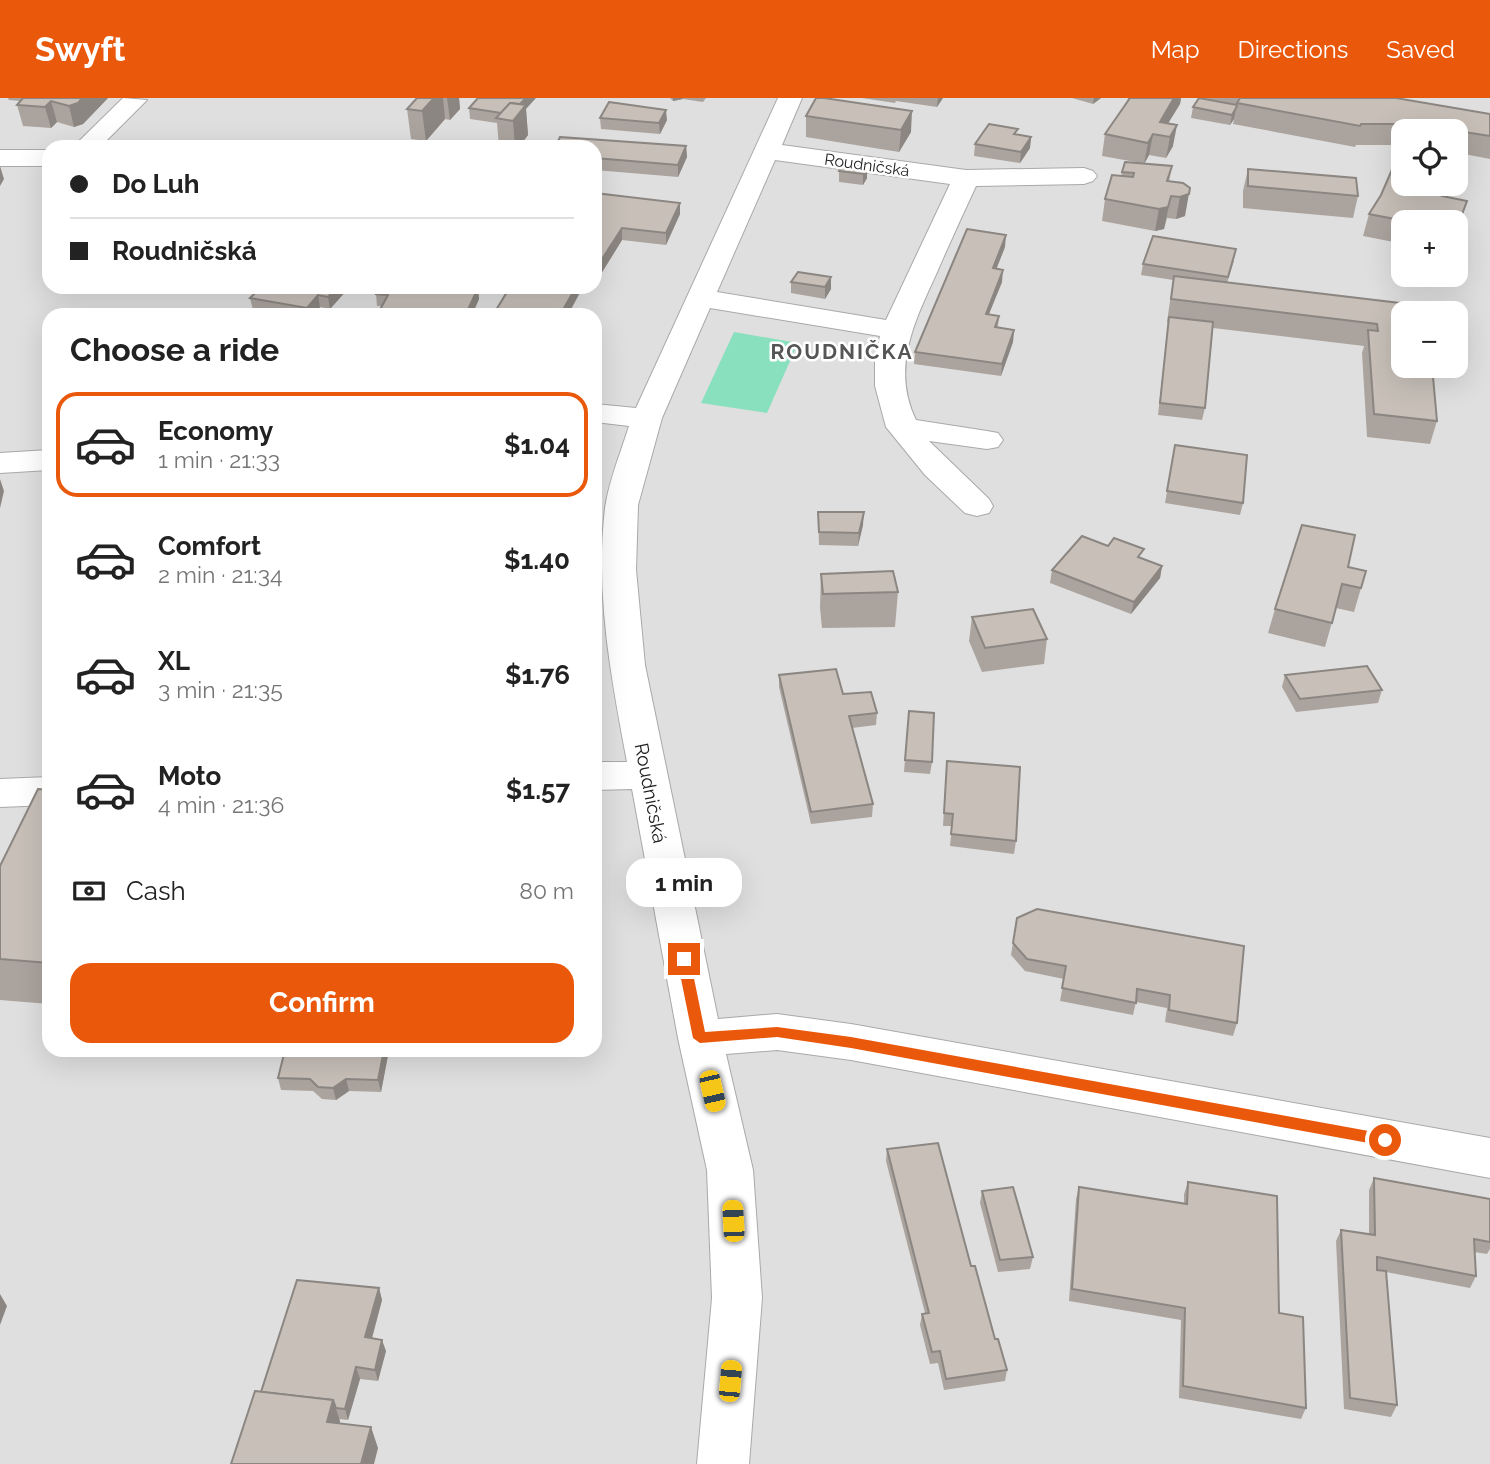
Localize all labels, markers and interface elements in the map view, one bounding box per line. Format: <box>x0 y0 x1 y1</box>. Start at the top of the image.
text: Swyft <box>35 30 125 69</box>
text: Map <box>1151 35 1200 64</box>
text: Directions <box>1238 35 1348 64</box>
text: Saved <box>1386 35 1455 64</box>
map controls <box>1391 119 1468 378</box>
button: locate <box>1391 119 1468 196</box>
street label: Roudničská <box>823 150 911 180</box>
text: Do Luh <box>112 169 200 199</box>
button: + <box>1391 210 1468 287</box>
text: Roudničská <box>112 236 257 266</box>
button: − <box>1391 301 1468 378</box>
text: Choose a ride <box>70 331 279 368</box>
district label: ROUDNIČKA <box>770 339 914 364</box>
icon: car <box>74 413 137 476</box>
text: Economy <box>158 416 273 446</box>
text: $1.04 <box>504 430 570 460</box>
text: 1 min · 21:33 <box>158 446 280 473</box>
icon: car <box>74 528 137 591</box>
text: Comfort <box>158 531 261 561</box>
text: $1.40 <box>504 545 570 575</box>
text: 2 min · 21:34 <box>158 561 282 588</box>
icon: car <box>74 643 137 706</box>
text: XL <box>158 646 190 676</box>
text: $1.76 <box>505 660 570 690</box>
text: 3 min · 21:35 <box>158 676 283 703</box>
street label: Roudničská <box>630 741 672 845</box>
icon: car <box>74 758 137 821</box>
text: Moto <box>158 761 221 791</box>
text: $1.57 <box>506 775 570 805</box>
text: 4 min · 21:36 <box>158 791 284 818</box>
callout: 1 min <box>626 858 742 906</box>
text: 1 min <box>655 869 713 896</box>
icon: cash <box>70 872 108 910</box>
text: Cash <box>126 876 186 906</box>
text: 80 m <box>519 877 574 904</box>
route end <box>668 943 700 975</box>
button: Confirm <box>70 963 574 1043</box>
car <box>698 1068 727 1114</box>
route start <box>1369 1124 1401 1156</box>
car <box>722 1199 745 1243</box>
car <box>718 1359 743 1403</box>

